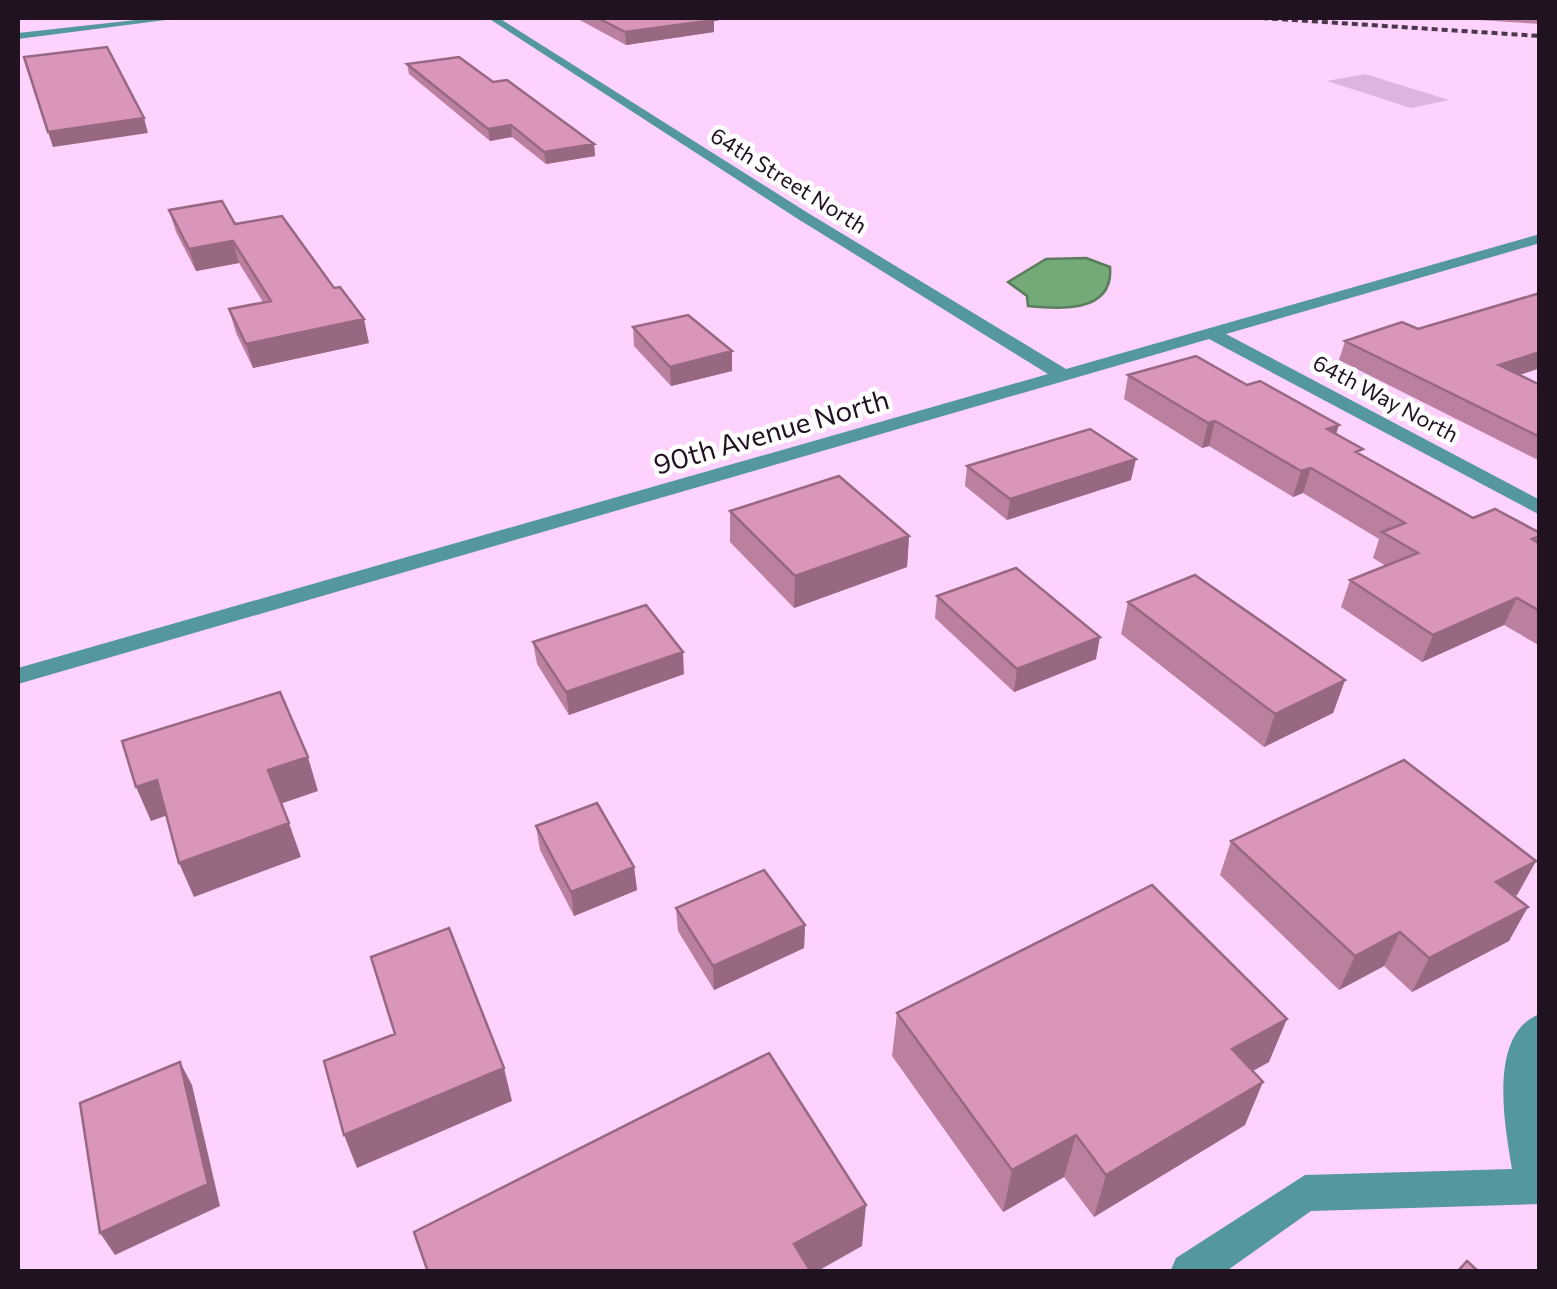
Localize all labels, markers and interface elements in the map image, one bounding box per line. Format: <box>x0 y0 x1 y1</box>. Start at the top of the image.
street label: 64th Street North <box>706 121 872 239</box>
street label: 64th Way North <box>1309 348 1463 448</box>
street label: 90th Avenue North <box>649 381 893 481</box>

